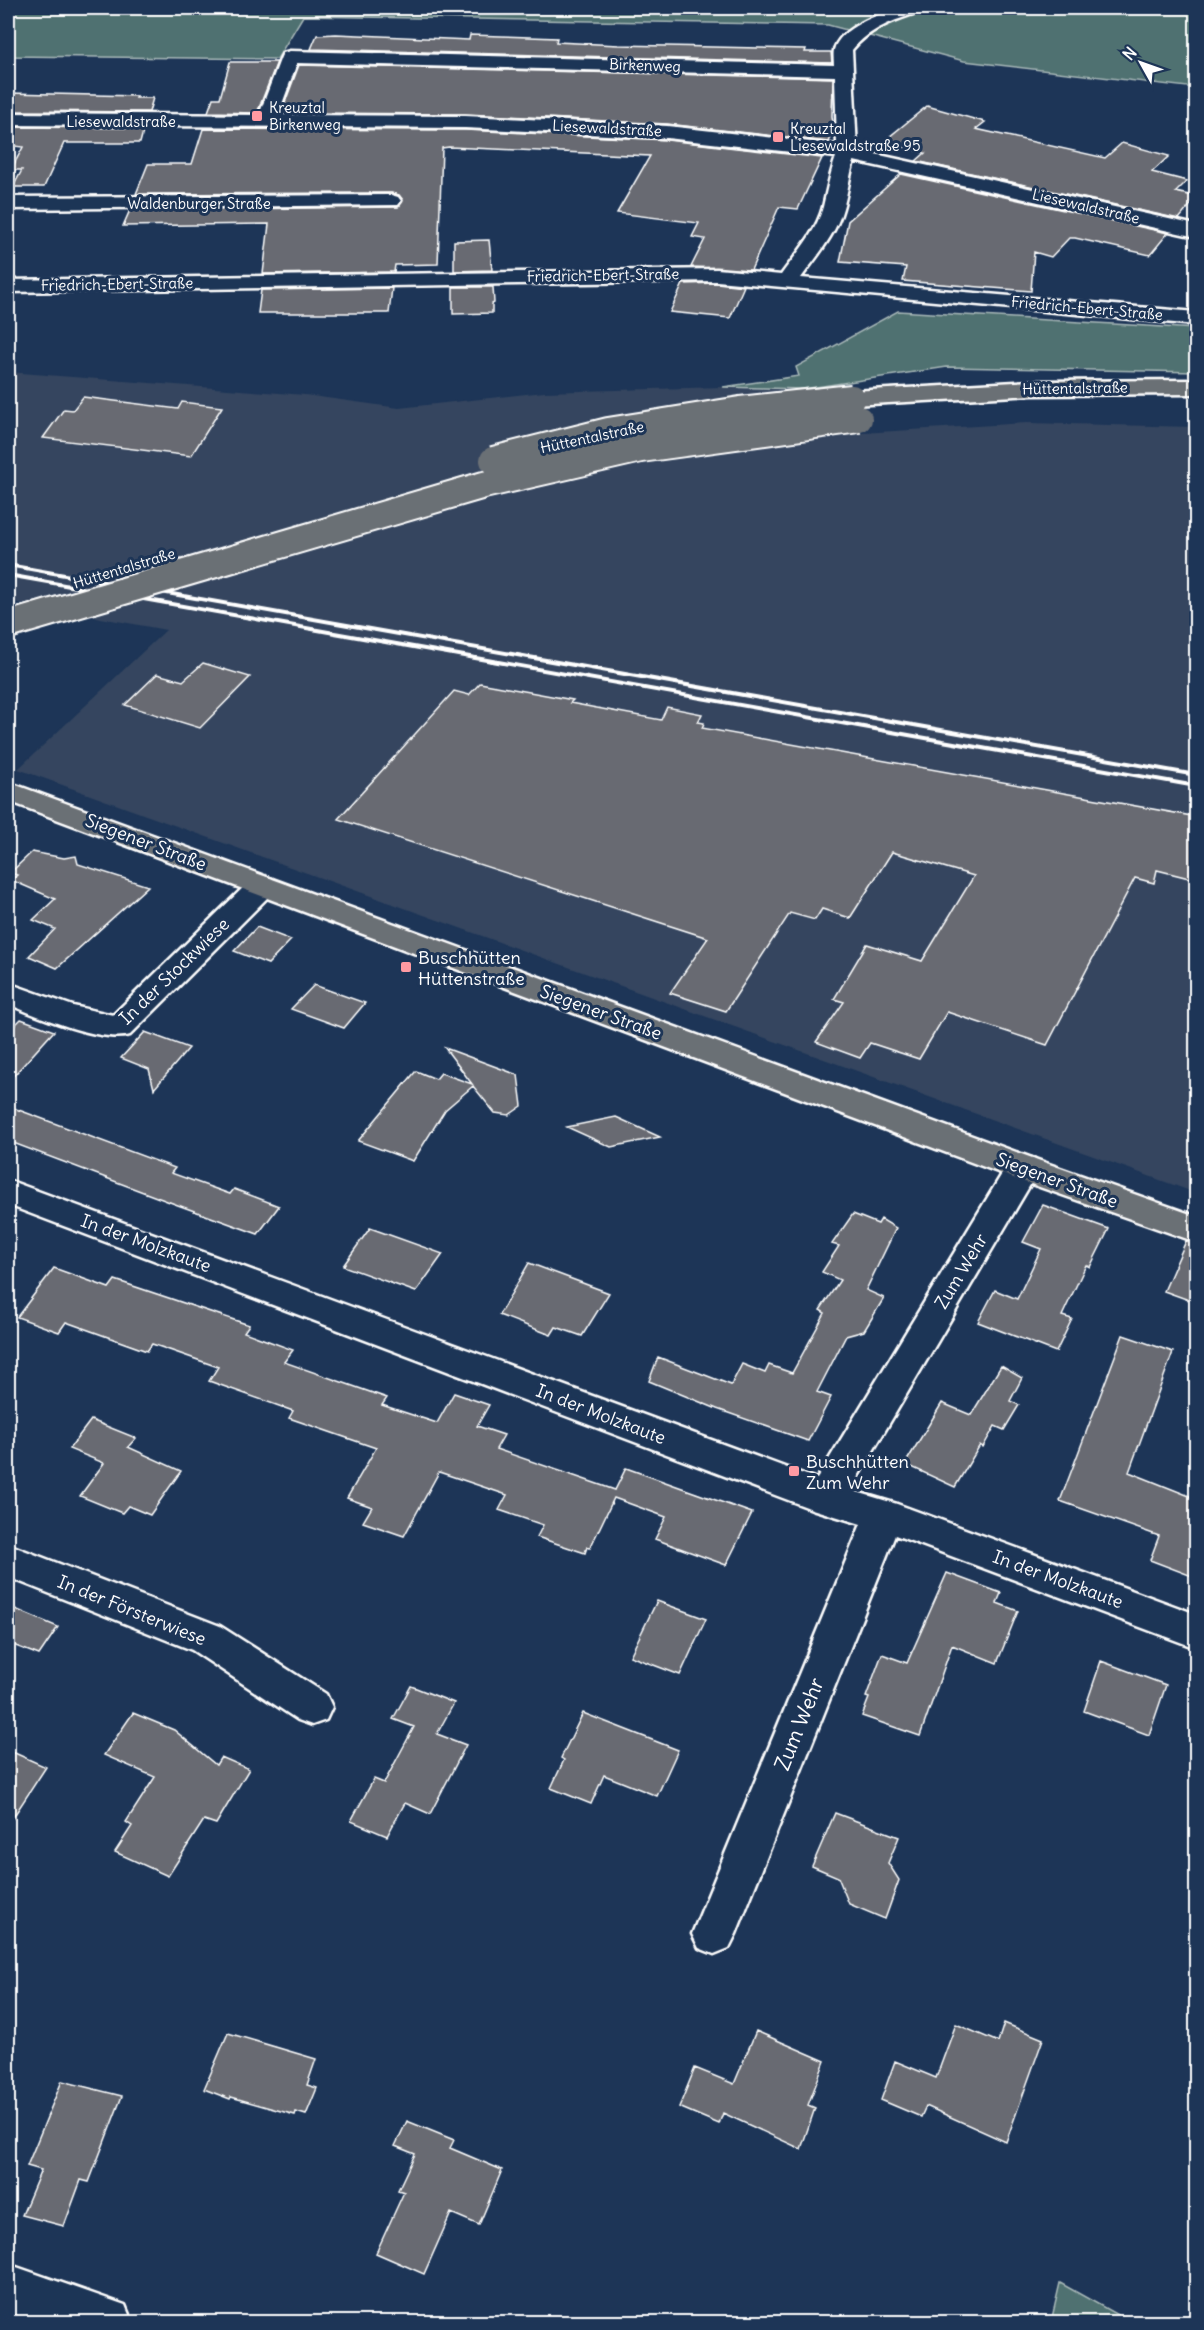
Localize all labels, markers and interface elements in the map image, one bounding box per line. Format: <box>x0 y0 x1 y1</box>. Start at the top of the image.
north arrow <box>1111 33 1171 93</box>
text: N <box>1118 43 1141 64</box>
street label: Birkenweg <box>609 54 681 76</box>
place label: Kreuztal Birkenweg <box>269 98 341 134</box>
marker: Kreuztal Birkenweg <box>250 109 264 123</box>
street label: Liesewaldstraße <box>66 112 176 131</box>
street label: Liesewaldstraße <box>552 116 662 140</box>
place label: Kreuztal Liesewaldstraße 95 <box>790 119 921 155</box>
marker: Kreuztal Liesewaldstraße 95 <box>771 130 785 144</box>
street label: Liesewaldstraße <box>1030 184 1142 228</box>
street label: Waldenburger Straße <box>127 194 271 213</box>
street label: Friedrich-Ebert-Straße <box>527 264 679 286</box>
street label: Friedrich-Ebert-Straße <box>41 273 193 295</box>
street label: Friedrich-Ebert-Straße <box>1010 292 1164 324</box>
street label: Hüttentalstraße <box>1022 378 1128 398</box>
street label: Hüttentalstraße <box>538 417 646 457</box>
street label: Hüttentalstraße <box>71 543 177 593</box>
street label: Siegener Straße <box>82 808 210 876</box>
street label: In der Stockwiese <box>114 913 234 1029</box>
place label: Buschhütten Hüttenstraße <box>418 946 525 990</box>
marker: Buschhütten Hüttenstraße <box>399 960 413 974</box>
street label: Siegener Straße <box>537 979 665 1045</box>
street label: Siegener Straße <box>993 1147 1121 1213</box>
street label: In der Molzkaute <box>78 1209 214 1277</box>
street label: Zum Wehr <box>930 1229 993 1313</box>
street label: In der Molzkaute <box>533 1379 669 1449</box>
place label: Buschhütten Zum Wehr <box>806 1450 909 1494</box>
marker: Buschhütten Zum Wehr <box>787 1464 801 1478</box>
street label: In der Molzkaute <box>990 1545 1126 1613</box>
street label: In der Försterwiese <box>54 1570 210 1650</box>
street label: Zum Wehr <box>768 1673 830 1774</box>

